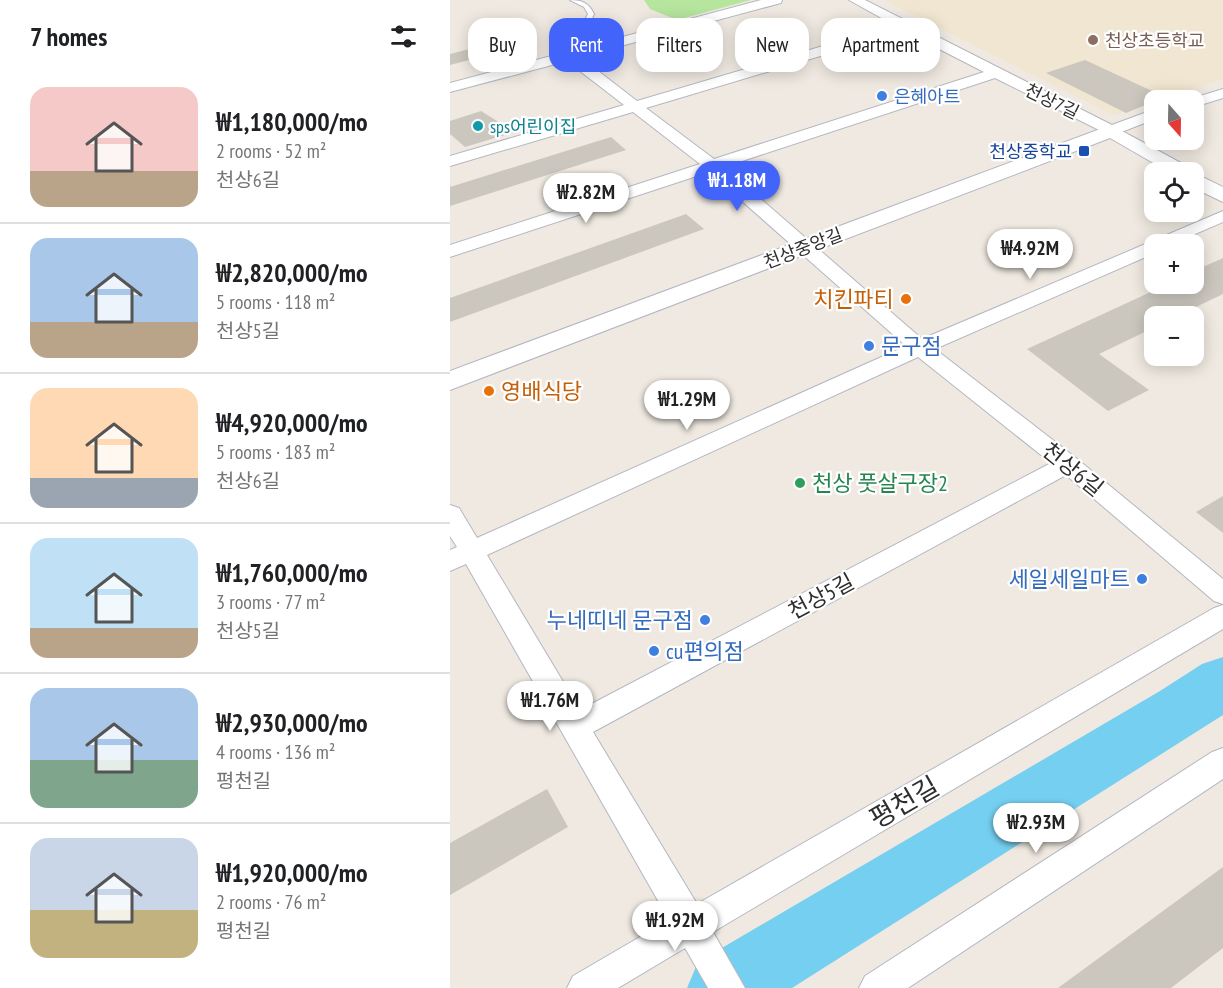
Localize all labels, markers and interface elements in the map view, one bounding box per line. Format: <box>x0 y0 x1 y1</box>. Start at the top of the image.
chip: Buy <box>468 18 537 72</box>
chip: Rent <box>549 18 624 72</box>
chip: Filters <box>636 18 723 72</box>
chip: New <box>735 18 809 72</box>
chip: Apartment <box>821 18 940 72</box>
text: 7 homes <box>30 20 107 53</box>
icon: filters <box>387 20 420 53</box>
place label: 천상초등학교 <box>1105 29 1204 52</box>
marker: 천상초등학교 <box>1086 33 1100 47</box>
street label: 천상7길 <box>1021 78 1083 124</box>
place label: 은혜아트 <box>894 85 960 108</box>
marker: 은혜아트 <box>875 89 889 103</box>
north arrow <box>1144 90 1204 150</box>
map controls <box>1144 90 1204 366</box>
text: ₩1,180,000/mo <box>216 105 367 138</box>
icon: home <box>78 111 150 183</box>
place label: sps어린이집 <box>490 115 576 138</box>
marker: sps어린이집 <box>471 119 485 133</box>
text: 2 rooms · 52 m² <box>216 138 326 164</box>
place label: 천상중학교 <box>989 140 1072 163</box>
marker: 천상중학교 <box>1077 144 1091 158</box>
pin: ₩1.18M <box>688 161 786 212</box>
button: locate <box>1144 162 1204 222</box>
text: 천상6길 <box>216 167 280 193</box>
text: ₩1.18M <box>708 167 766 193</box>
pin: ₩2.82M <box>537 173 635 224</box>
text: ₩2.82M <box>557 179 615 205</box>
street label: 천상중앙길 <box>760 222 846 274</box>
pin: ₩4.92M <box>981 229 1079 280</box>
button: + <box>1144 234 1204 294</box>
text: ₩4.92M <box>1001 235 1059 261</box>
text: ₩2,820,000/mo <box>216 256 367 289</box>
icon: home <box>78 262 150 334</box>
place label: 치킨파티 <box>813 285 894 313</box>
text: 5 rooms · 118 m² <box>216 289 335 315</box>
marker: 치킨파티 <box>899 292 913 306</box>
button: − <box>1144 306 1204 366</box>
text: 천상5길 <box>216 318 280 344</box>
place label: 문구점 <box>881 332 942 360</box>
marker: 문구점 <box>862 339 876 353</box>
place label: 영배식당 <box>501 377 582 405</box>
pin: ₩1.29M <box>638 380 736 431</box>
marker: 영배식당 <box>482 384 496 398</box>
text: ₩1.29M <box>658 386 716 412</box>
text: ₩4,920,000/mo <box>216 406 367 439</box>
icon: home <box>78 412 150 484</box>
street label: 천상6길 <box>1037 436 1109 502</box>
text: 5 rooms · 183 m² <box>216 439 335 465</box>
text: 천상6길 <box>216 468 280 494</box>
place label: 천상 풋살구장2 <box>812 469 948 497</box>
marker: 천상 풋살구장2 <box>793 476 807 490</box>
text: ₩1,760,000/mo <box>216 556 367 589</box>
icon: home <box>78 562 150 634</box>
place label: 세일세일마트 <box>1009 565 1130 593</box>
street label: 천상5길 <box>783 567 859 625</box>
marker: 세일세일마트 <box>1135 572 1149 586</box>
text: 3 rooms · 77 m² <box>216 589 326 615</box>
place label: 누네띠네 문구점 <box>547 606 693 634</box>
marker: 누네띠네 문구점 <box>698 613 712 627</box>
text: 천상5길 <box>216 618 280 644</box>
place label: cu편의점 <box>666 637 744 665</box>
marker: cu편의점 <box>647 644 661 658</box>
pin: ₩1.76M <box>501 681 599 732</box>
text: ₩1.76M <box>521 687 579 713</box>
text: ₩2,930,000/mo <box>216 706 367 739</box>
icon: home <box>78 712 150 784</box>
text: 4 rooms · 136 m² <box>216 739 335 765</box>
text: 평천길 <box>216 768 271 794</box>
street label: 평천길 <box>863 769 945 835</box>
pin: ₩2.93M <box>987 803 1085 854</box>
text: ₩2.93M <box>1007 809 1065 835</box>
text: ₩1,920,000/mo <box>216 856 367 889</box>
icon: home <box>78 862 150 934</box>
text: 2 rooms · 76 m² <box>216 889 326 915</box>
pin: ₩1.92M <box>626 901 724 952</box>
text: ₩1.92M <box>646 907 704 933</box>
text: 평천길 <box>216 918 271 944</box>

